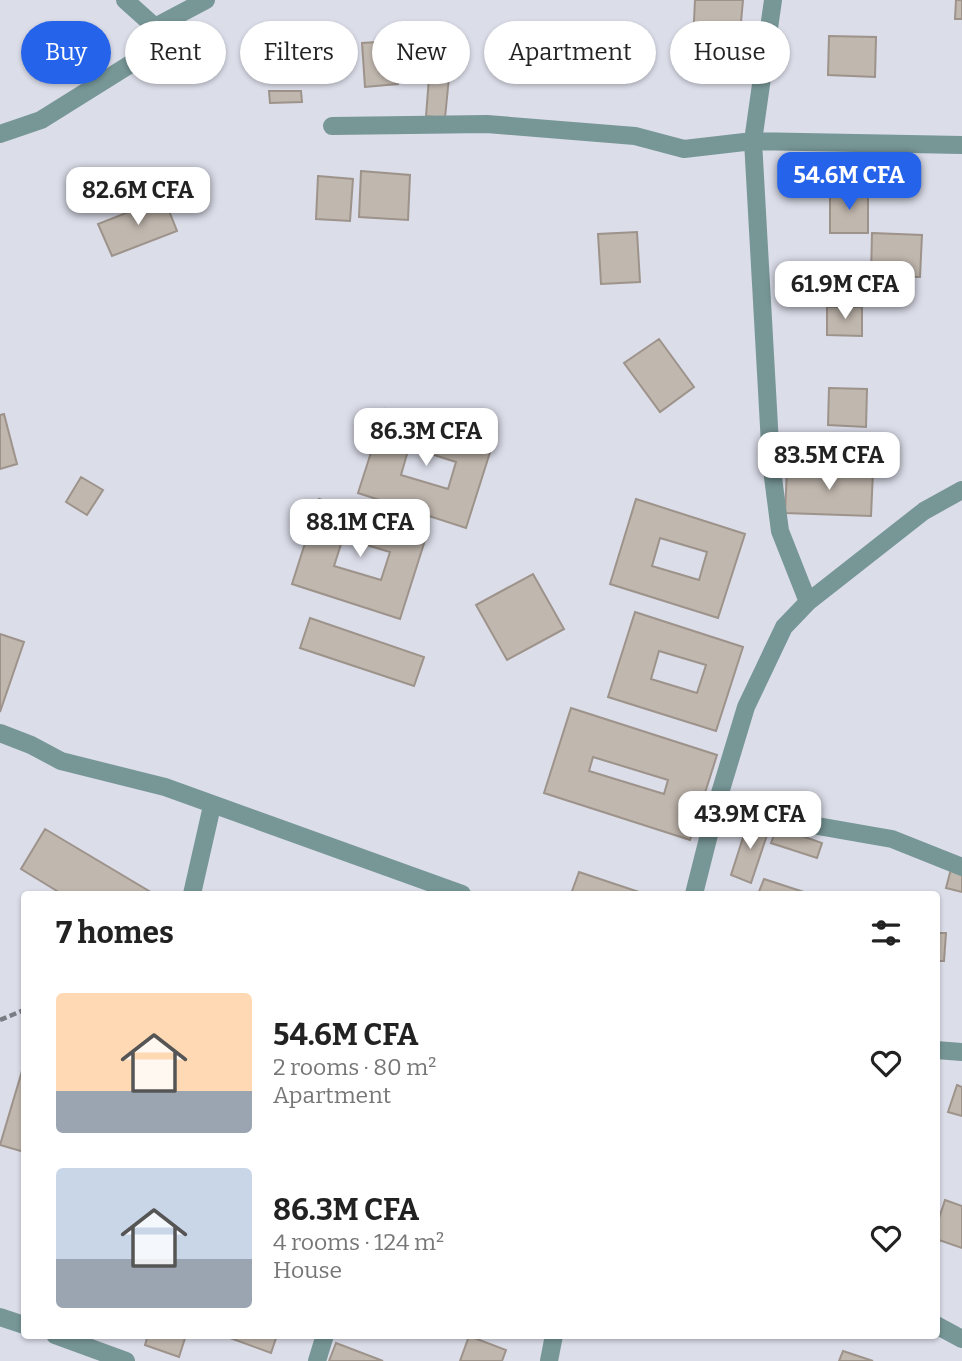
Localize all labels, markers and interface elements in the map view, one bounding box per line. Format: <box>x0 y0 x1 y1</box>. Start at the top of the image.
chip: Buy <box>21 21 111 84</box>
chip: Rent <box>125 21 226 84</box>
chip: Filters <box>240 21 358 84</box>
chip: New <box>372 21 470 84</box>
chip: Apartment <box>484 21 656 84</box>
chip: House <box>670 21 790 84</box>
pin: 54.6M CFA <box>769 152 929 212</box>
text: 54.6M CFA <box>793 161 905 189</box>
pin: 82.6M CFA <box>58 168 218 227</box>
text: 82.6M CFA <box>82 176 194 204</box>
pin: 61.9M CFA <box>765 262 925 321</box>
text: 61.9M CFA <box>791 270 899 298</box>
pin: 86.3M CFA <box>346 408 506 468</box>
text: 86.3M CFA <box>370 417 482 445</box>
pin: 83.5M CFA <box>749 433 909 492</box>
text: 83.5M CFA <box>774 441 884 469</box>
pin: 88.1M CFA <box>280 500 440 559</box>
text: 88.1M CFA <box>306 508 414 536</box>
pin: 43.9M CFA <box>670 792 830 851</box>
text: 43.9M CFA <box>694 800 806 828</box>
icon: filters <box>867 914 905 952</box>
text: 7 homes <box>56 915 174 951</box>
text: 54.6M CFA <box>273 1017 419 1053</box>
icon: home <box>112 1021 196 1105</box>
icon: heart <box>867 1044 905 1082</box>
text: 2 rooms · 80 m² <box>273 1053 436 1081</box>
text: Apartment <box>273 1081 391 1109</box>
text: 86.3M CFA <box>273 1192 419 1228</box>
icon: home <box>112 1196 196 1280</box>
icon: heart <box>867 1219 905 1257</box>
text: 4 rooms · 124 m² <box>273 1228 444 1256</box>
text: House <box>273 1256 342 1284</box>

